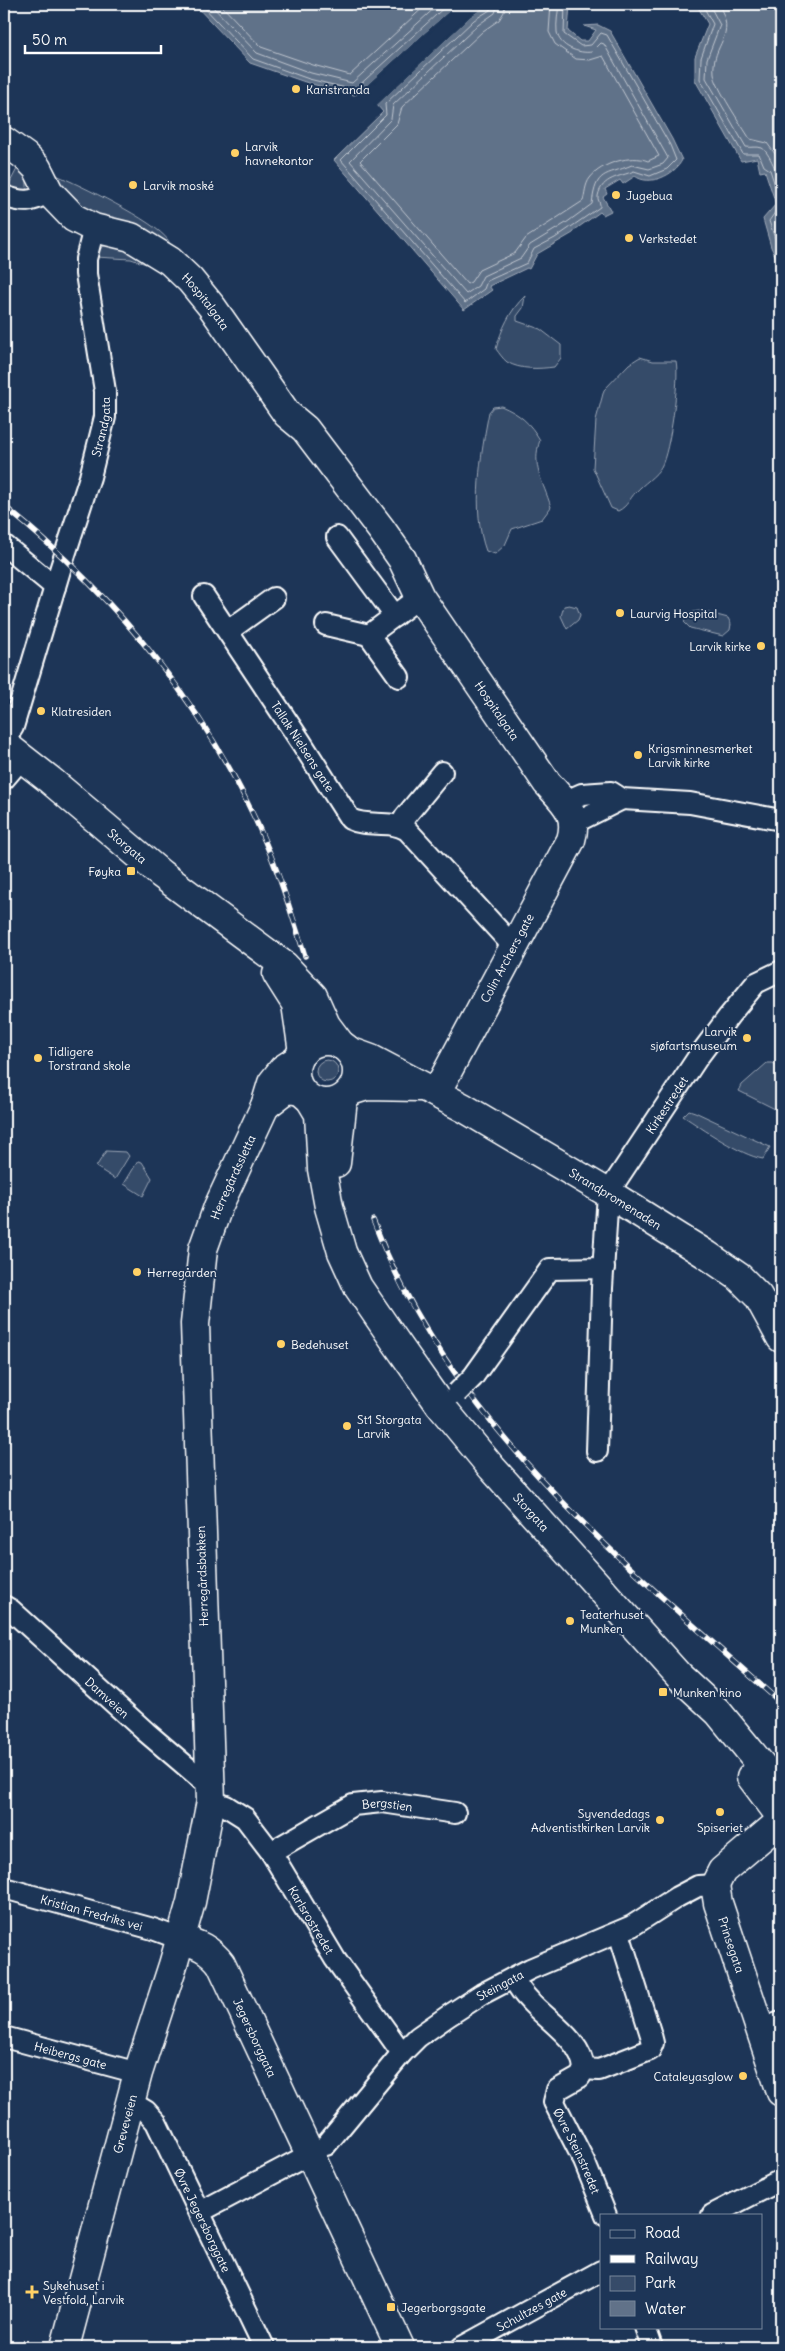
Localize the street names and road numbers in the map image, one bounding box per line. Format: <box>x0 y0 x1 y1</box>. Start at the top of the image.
street label: Hospitalgata <box>179 269 233 333</box>
street label: Strandgata <box>88 397 113 458</box>
street label: Hospitalgata <box>472 678 523 743</box>
street label: Tallak Nielsens gate <box>268 698 338 794</box>
street label: Storgata <box>105 825 150 866</box>
street label: Colin Archers gate <box>477 911 537 1005</box>
street label: Kirkestredet <box>642 1073 691 1136</box>
street label: Herregårdssletta <box>207 1132 258 1221</box>
street label: Strandpromenaden <box>567 1164 665 1232</box>
street label: Storgata <box>510 1490 553 1534</box>
street label: Herregårdsbakken <box>193 1525 211 1627</box>
street label: Damveien <box>82 1673 133 1721</box>
street label: Bergstien <box>361 1794 414 1814</box>
street label: Karlsrostredet <box>285 1883 338 1957</box>
street label: Kristian Fredriks vei <box>39 1891 145 1933</box>
street label: Prinsegata <box>716 1915 748 1975</box>
street label: Steingata <box>473 1966 526 2003</box>
street label: Jegersborggata <box>230 1995 280 2079</box>
street label: Heibergs gate <box>33 2038 109 2072</box>
street label: Greveveien <box>109 2093 140 2155</box>
street label: Øvre Steinstredet <box>551 2105 604 2196</box>
street label: Øvre Jegersborggate <box>172 2165 234 2274</box>
street label: Schultzes gate <box>494 2284 569 2334</box>

